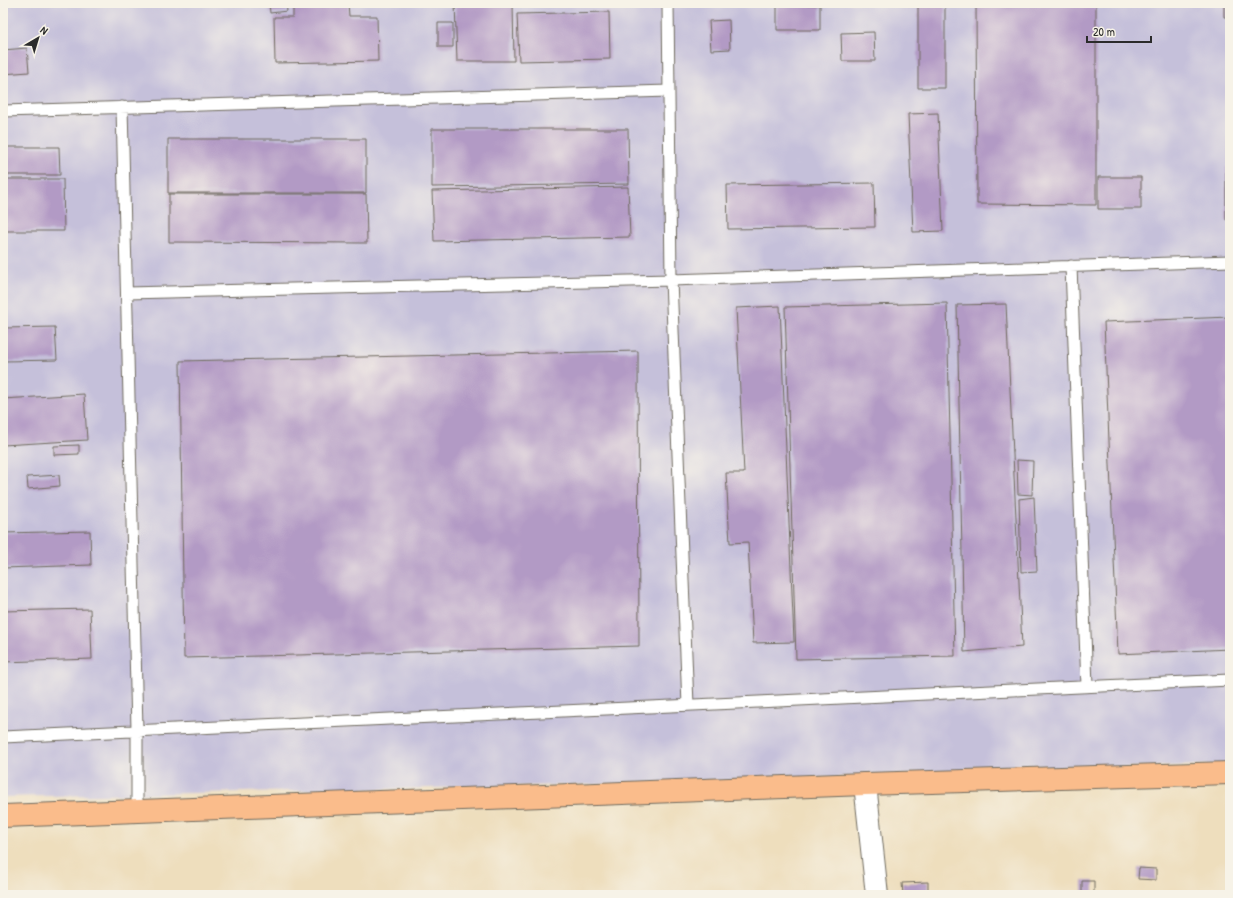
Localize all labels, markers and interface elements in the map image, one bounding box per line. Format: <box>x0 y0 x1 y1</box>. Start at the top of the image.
north arrow <box>18 18 58 58</box>
scale bar <box>1087 18 1151 44</box>
text: N <box>38 23 51 38</box>
text: 20 m <box>1093 23 1115 40</box>

